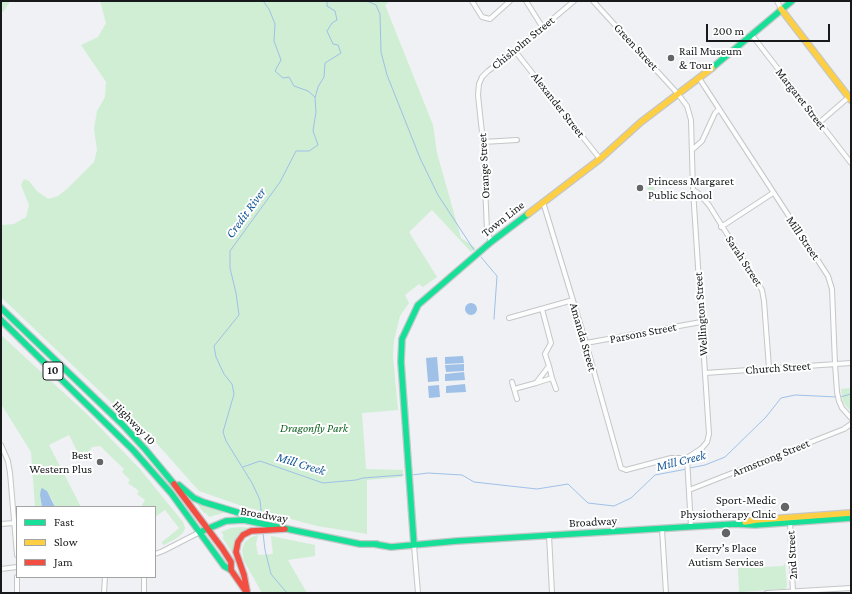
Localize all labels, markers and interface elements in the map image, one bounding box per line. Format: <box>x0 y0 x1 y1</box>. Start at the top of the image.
street label: Chisholm Street <box>489 13 557 73</box>
scale bar <box>708 16 832 42</box>
street label: Green Street <box>611 21 661 73</box>
text: 200 m <box>713 24 744 38</box>
place label: Rail Museum & Tour <box>679 44 742 72</box>
marker: Rail Museum & Tour <box>666 53 676 63</box>
street label: Margaret Street <box>772 65 830 133</box>
street label: Alexander Street <box>528 69 588 141</box>
street label: Orange Street <box>475 133 493 199</box>
place label: Princess Margaret Public School <box>648 174 734 202</box>
marker: Princess Margaret Public School <box>635 183 645 193</box>
water label: Credit River <box>223 185 269 241</box>
street label: Town Line <box>479 198 527 240</box>
street label: Mill Street <box>783 213 823 263</box>
street label: Sarah Street <box>722 233 766 289</box>
street label: Wellington Street <box>691 272 711 356</box>
street label: Amanda Street <box>566 301 600 373</box>
street label: Parsons Street <box>608 319 678 347</box>
street label: Church Street <box>745 359 811 377</box>
road number: 10 <box>43 362 63 380</box>
street label: Highway 10 <box>109 398 159 448</box>
park label: Dragonfly Park <box>280 421 348 435</box>
street label: Armstrong Street <box>730 436 812 480</box>
water label: Mill Creek <box>655 447 707 475</box>
place label: Best Western Plus <box>29 448 92 476</box>
water label: Mill Creek <box>275 449 327 479</box>
marker: Best Western Plus <box>95 457 105 467</box>
place label: Sport-Medic Physiotherapy Clnic <box>680 493 776 521</box>
marker: Sport-Medic Physiotherapy Clnic <box>779 501 791 513</box>
street label: Broadway <box>239 504 289 526</box>
legend <box>16 506 156 578</box>
street label: Broadway <box>569 514 617 530</box>
text: Fast <box>54 515 74 529</box>
marker: Kerry’s Place Autism Services <box>720 527 732 539</box>
street label: 2nd Street <box>784 530 800 580</box>
text: Slow <box>54 535 78 549</box>
place label: Kerry’s Place Autism Services <box>688 541 764 569</box>
text: Jam <box>54 555 73 569</box>

